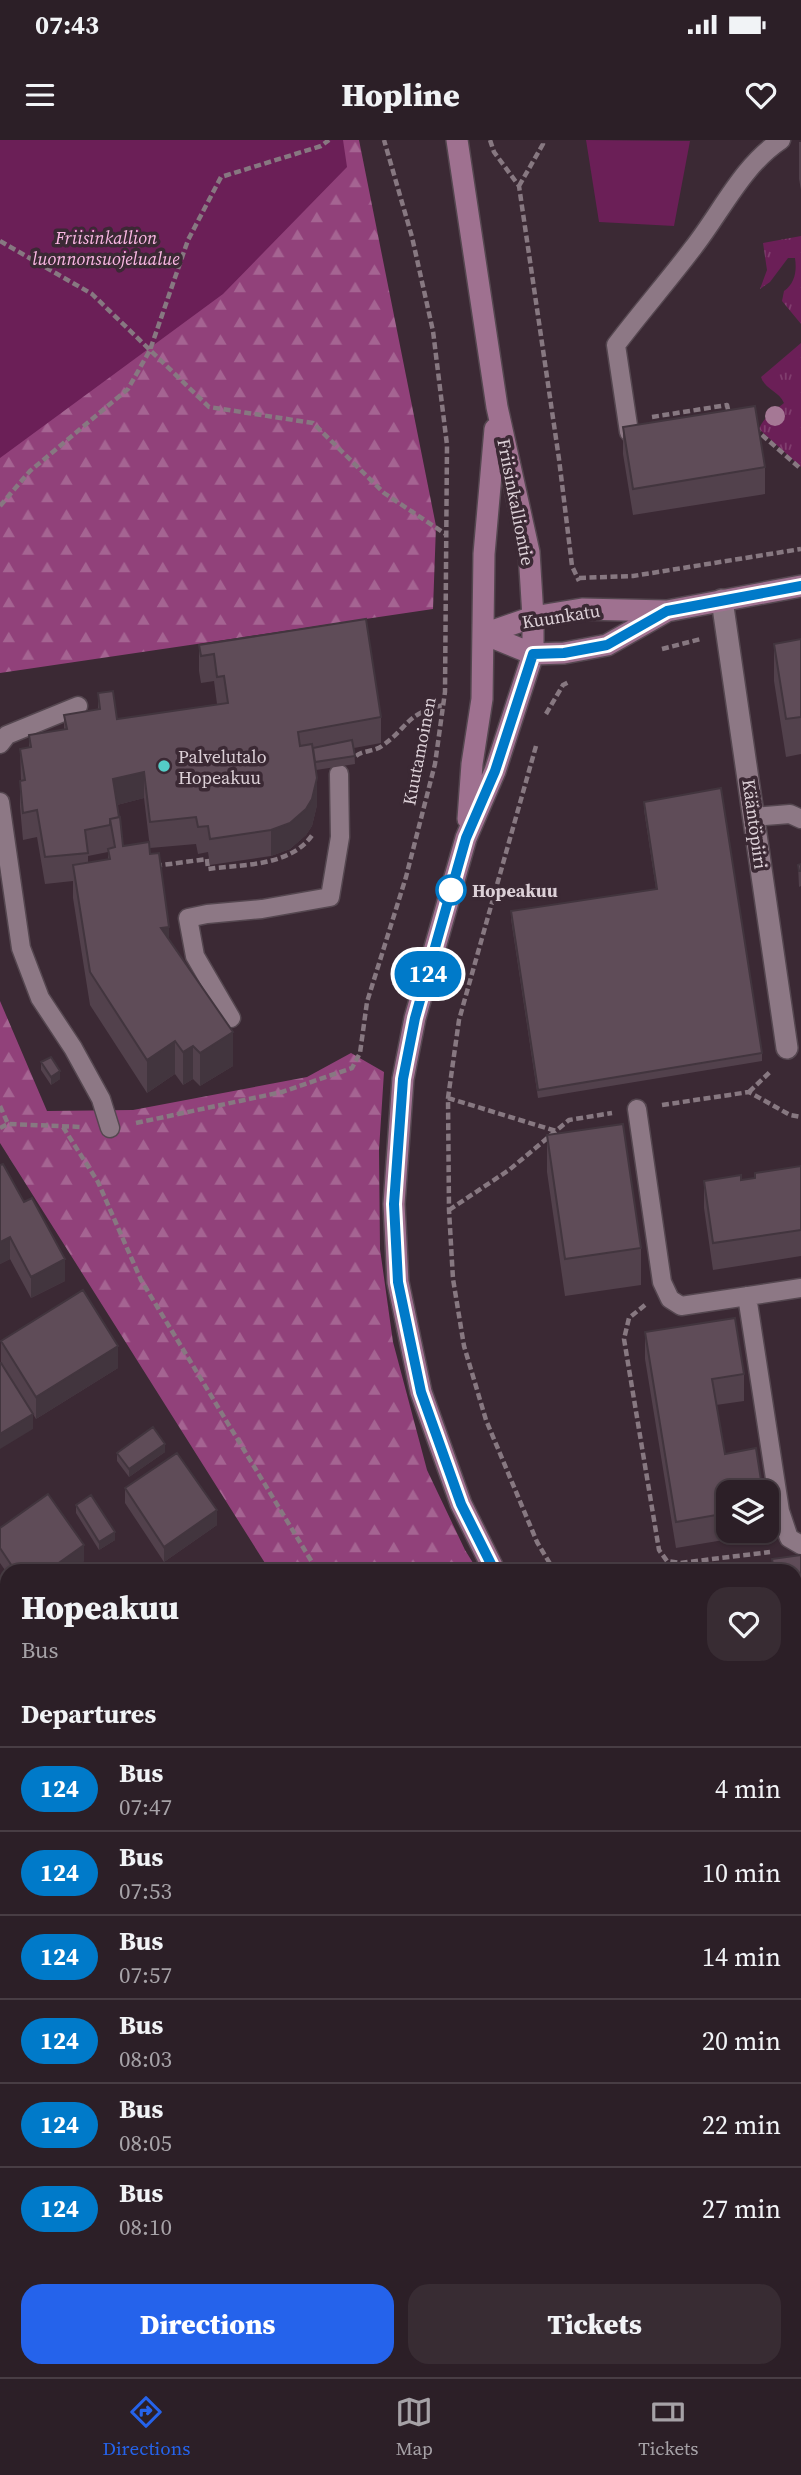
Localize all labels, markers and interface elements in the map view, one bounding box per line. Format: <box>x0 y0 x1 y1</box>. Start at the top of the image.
text: 07:43 <box>35 7 99 43</box>
text: Hopline <box>341 73 460 117</box>
icon: menu <box>21 76 59 114</box>
icon: heart <box>742 76 780 114</box>
park label: Friisinkallion luonnonsuojelualue <box>32 225 180 271</box>
street label: Friisinkalliontie <box>491 436 541 568</box>
street label: Kuunkatu <box>520 597 602 635</box>
street label: Kuutamoinen <box>396 695 442 807</box>
place label: Palvelutalo Hopeakuu <box>178 744 267 790</box>
marker: Palvelutalo Hopeakuu <box>156 758 172 774</box>
street label: Kääntöpiiri <box>736 777 774 871</box>
marker: Hopeakuu <box>436 875 466 905</box>
place label: Hopeakuu <box>472 878 558 903</box>
line badge: 124 <box>388 951 468 997</box>
text: 124 <box>408 957 448 990</box>
map controls <box>716 1480 779 1543</box>
button: layers <box>716 1480 779 1543</box>
text: Hopeakuu <box>21 1585 179 1630</box>
button: heart <box>707 1587 781 1661</box>
text: Bus <box>21 1634 58 1666</box>
text: Departures <box>21 1696 156 1732</box>
text: Bus <box>119 1755 163 1791</box>
text: 4 min <box>715 1771 781 1807</box>
text: 124 <box>40 1772 79 1805</box>
text: 07:47 <box>119 1791 172 1823</box>
text: Bus <box>119 1839 163 1875</box>
text: 10 min <box>702 1855 781 1891</box>
text: 124 <box>40 1856 79 1889</box>
text: 07:53 <box>119 1875 172 1907</box>
text: Bus <box>119 1923 163 1959</box>
text: 14 min <box>702 1939 781 1975</box>
text: 124 <box>40 1940 79 1973</box>
text: 07:57 <box>119 1959 172 1991</box>
text: Bus <box>119 2007 163 2043</box>
text: 20 min <box>702 2023 781 2059</box>
text: 124 <box>40 2024 79 2057</box>
text: 08:03 <box>119 2043 172 2075</box>
text: Bus <box>119 2091 163 2127</box>
text: 22 min <box>702 2107 781 2143</box>
text: 124 <box>40 2108 79 2141</box>
text: 08:05 <box>119 2127 172 2159</box>
text: Bus <box>119 2175 163 2211</box>
text: 27 min <box>702 2191 781 2227</box>
text: 124 <box>40 2192 79 2225</box>
text: 08:10 <box>119 2211 172 2243</box>
button: Directions <box>21 2284 394 2364</box>
button: Tickets <box>408 2284 781 2364</box>
tab: Directions <box>102 2393 190 2461</box>
tab: Map <box>395 2393 433 2461</box>
tab: Tickets <box>638 2393 699 2461</box>

